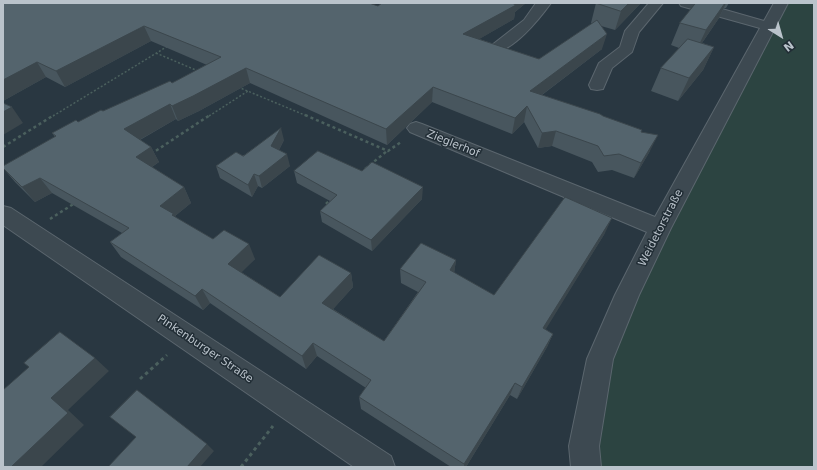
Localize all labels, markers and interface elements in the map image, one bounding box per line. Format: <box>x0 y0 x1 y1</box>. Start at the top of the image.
north arrow <box>761 16 801 56</box>
text: N <box>781 38 796 54</box>
street label: Zieglerhof <box>425 127 481 161</box>
street label: Weidetorstraße <box>636 187 686 269</box>
street label: Pinkenburger Straße <box>155 312 255 386</box>

